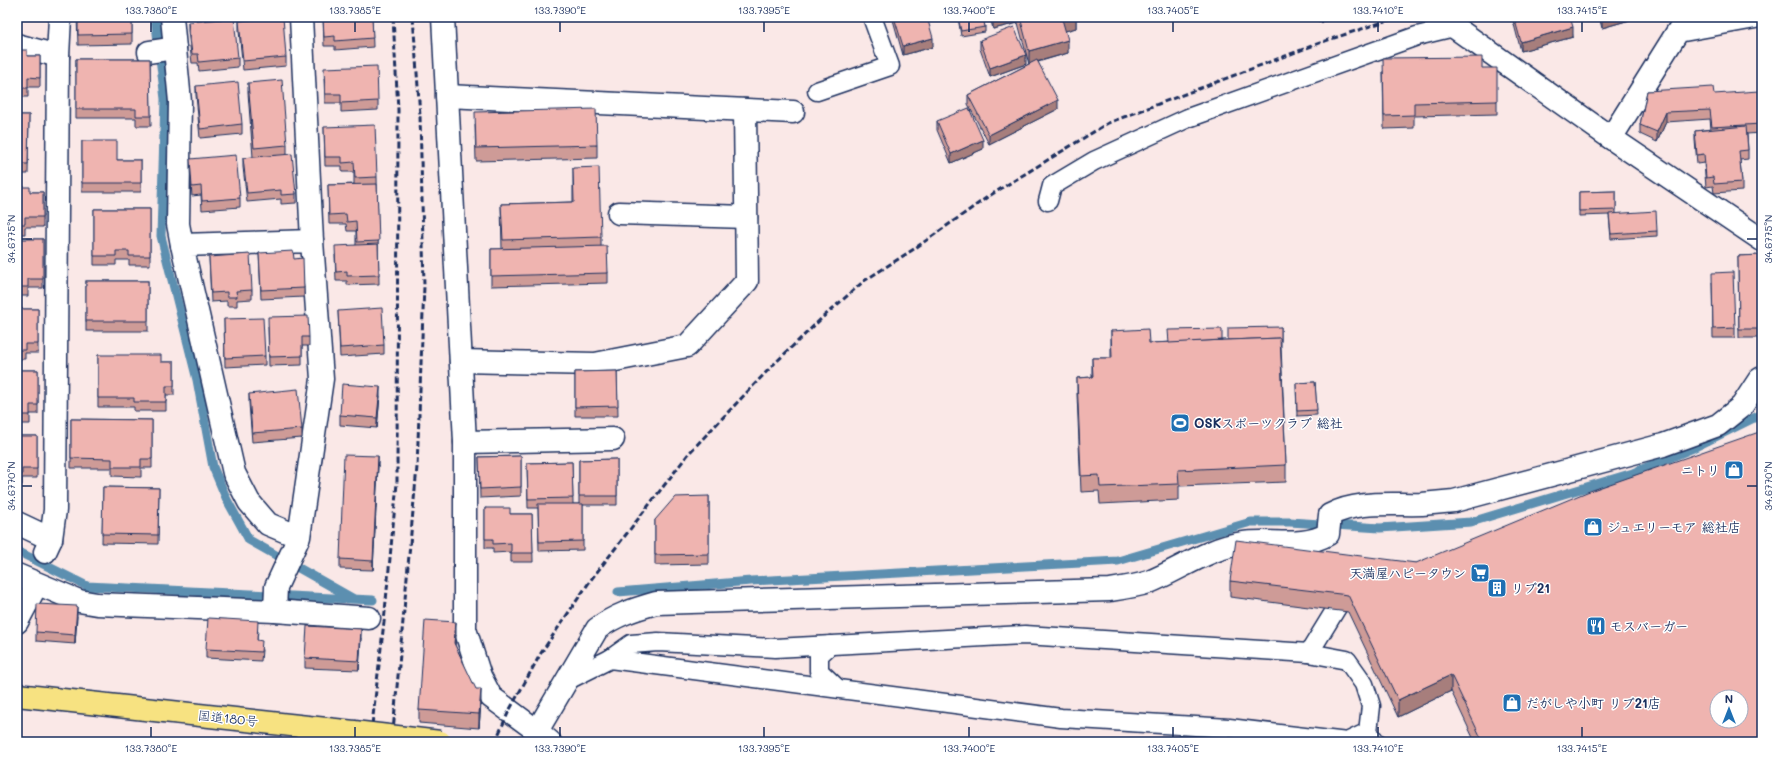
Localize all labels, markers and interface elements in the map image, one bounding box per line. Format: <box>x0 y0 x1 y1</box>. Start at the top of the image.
text: 133.7380°E <box>125 3 177 17</box>
text: 133.7385°E <box>329 3 381 17</box>
text: 133.7390°E <box>534 3 586 17</box>
text: 133.7395°E <box>738 3 790 17</box>
text: 133.7400°E <box>943 3 996 17</box>
text: 133.7405°E <box>1147 3 1199 17</box>
text: 133.7410°E <box>1353 3 1404 17</box>
text: 133.7415°E <box>1557 3 1607 17</box>
text: 34.6775°N <box>4 215 18 263</box>
text: 34.6775°N <box>1761 215 1775 263</box>
sports icon: OSKスポーツクラブ 総社 <box>1169 412 1191 434</box>
place label: OSKスポーツクラブ 総社 <box>1194 414 1343 431</box>
shop icon: ニトリ <box>1723 459 1745 481</box>
text: 34.6770°N <box>4 461 18 511</box>
place label: ニトリ <box>1681 461 1720 478</box>
text: 34.6770°N <box>1761 461 1775 511</box>
shop icon: ジュエリーモア 総社店 <box>1582 516 1604 538</box>
place label: ジュエリーモア 総社店 <box>1607 518 1741 535</box>
supermarket icon: 天満屋ハピータウン <box>1469 562 1491 584</box>
place label: 天満屋ハピータウン <box>1350 564 1466 581</box>
building icon: リブ21 <box>1486 577 1508 599</box>
place label: リブ21 <box>1511 579 1550 596</box>
restaurant icon: モスバーガー <box>1585 615 1607 637</box>
place label: モスバーガー <box>1610 617 1688 634</box>
north arrow <box>1709 689 1749 729</box>
text: N <box>1725 691 1733 706</box>
shop icon: だがしや小町 リブ21店 <box>1501 692 1523 714</box>
place label: だがしや小町 リブ21店 <box>1526 694 1661 711</box>
street label: 国道180号 <box>197 706 259 729</box>
text: 133.7380°E <box>125 741 177 755</box>
text: 133.7385°E <box>329 741 381 755</box>
text: 133.7390°E <box>534 741 586 755</box>
text: 133.7395°E <box>738 741 790 755</box>
text: 133.7400°E <box>943 741 996 755</box>
text: 133.7405°E <box>1147 741 1199 755</box>
text: 133.7410°E <box>1353 741 1404 755</box>
text: 133.7415°E <box>1557 741 1607 755</box>

